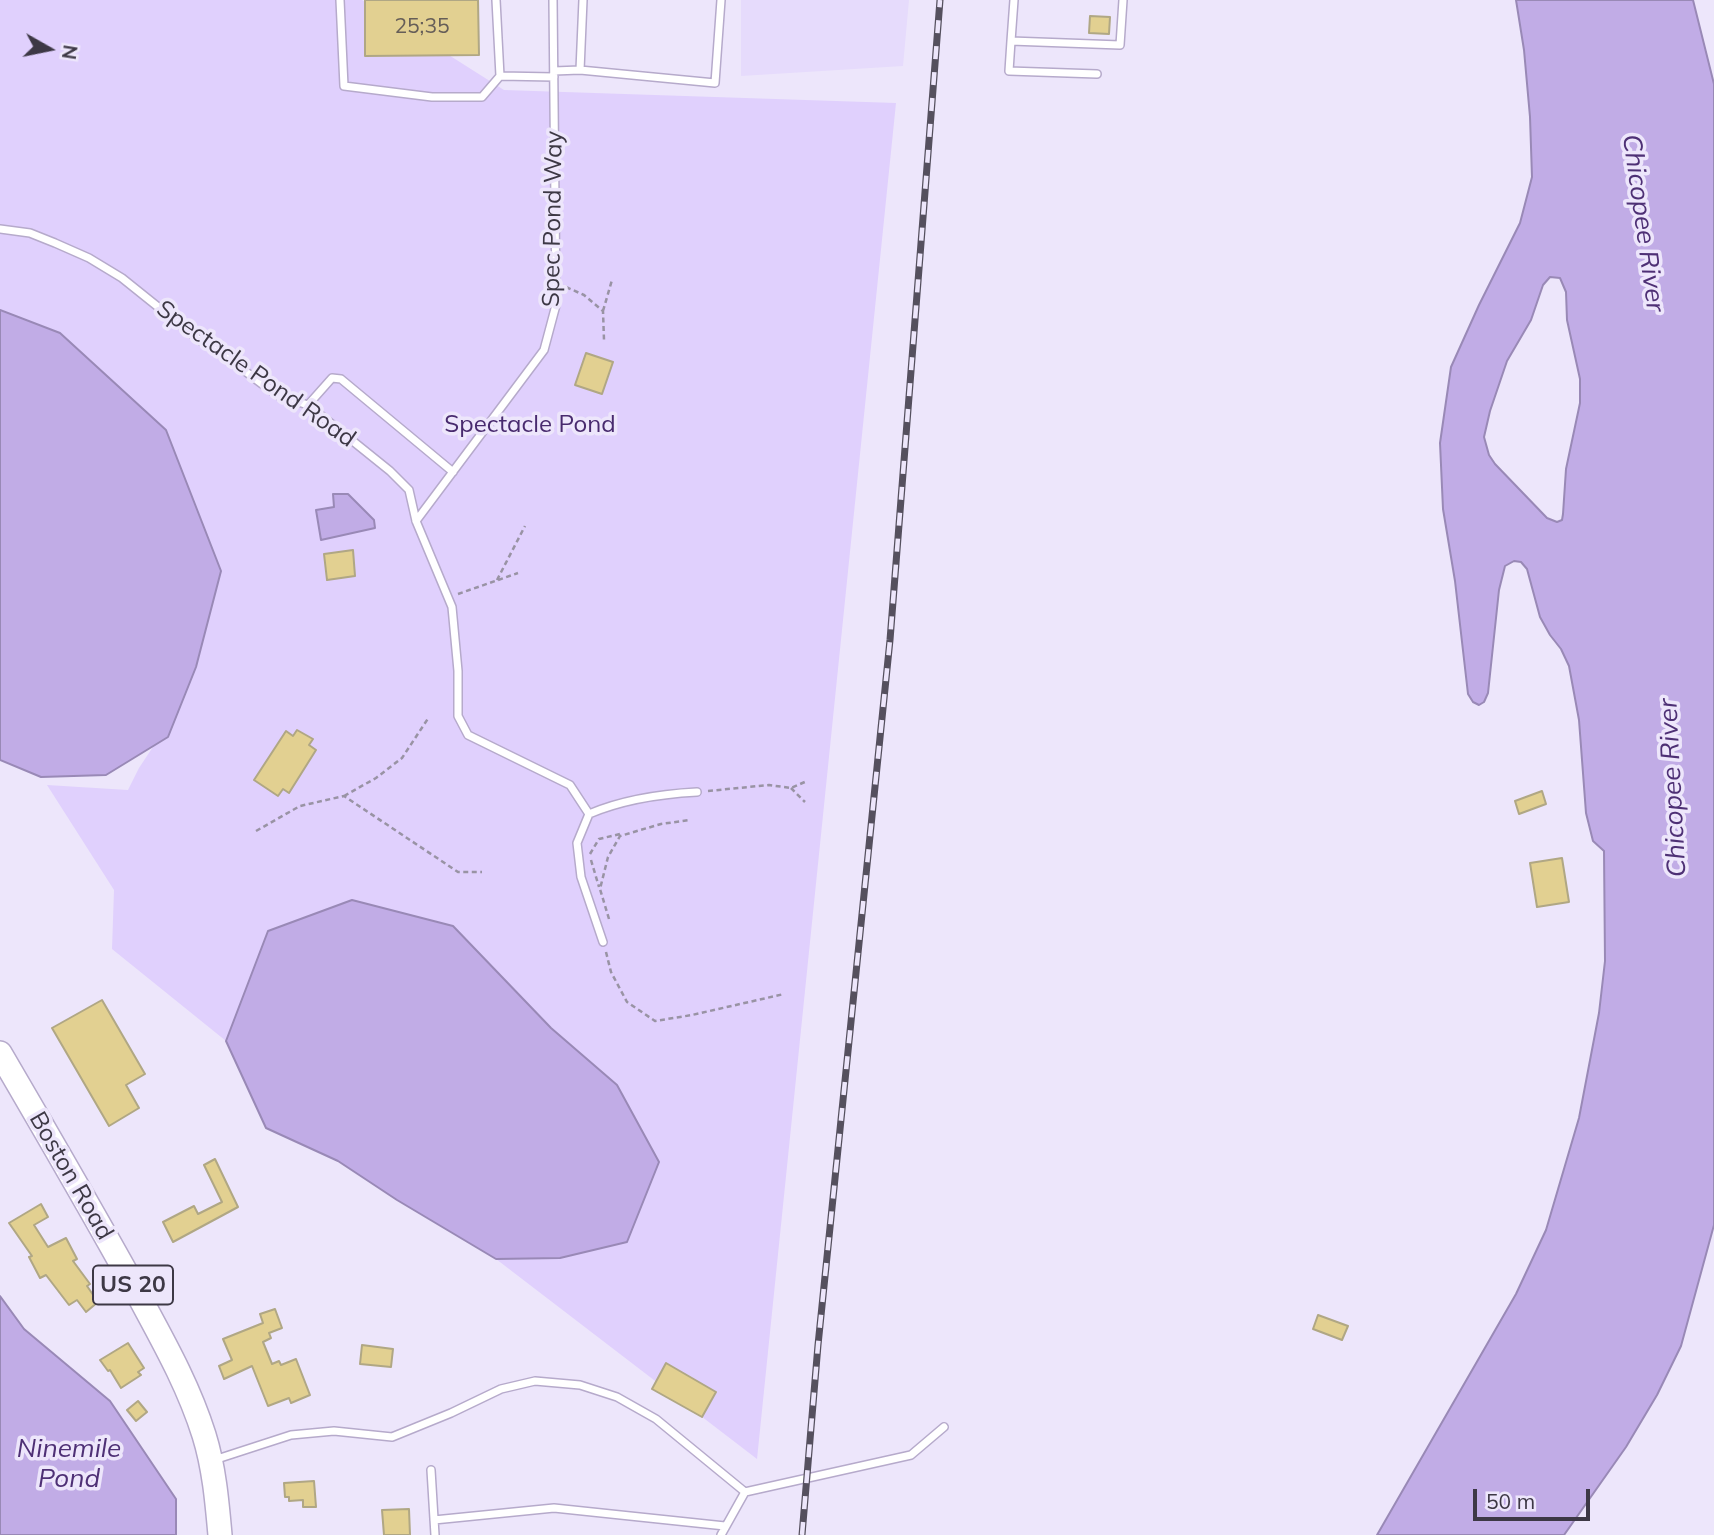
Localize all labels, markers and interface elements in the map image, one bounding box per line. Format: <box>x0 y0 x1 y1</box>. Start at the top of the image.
north arrow <box>14 14 84 84</box>
house number: 25;35 <box>394 14 450 40</box>
text: N <box>57 43 83 61</box>
street label: Spec Pond Way <box>537 131 569 307</box>
water label: Chicopee River <box>1615 132 1671 314</box>
street label: Spectacle Pond Road <box>151 294 361 454</box>
park label: Spectacle Pond <box>444 411 616 439</box>
water label: Chicopee River <box>1653 698 1693 878</box>
street label: Boston Road <box>23 1107 119 1245</box>
road number: US 20 <box>93 1266 173 1304</box>
water label: Ninemile Pond <box>17 1433 121 1494</box>
scale bar <box>1476 1476 1593 1520</box>
text: 50 m <box>1486 1488 1535 1514</box>

